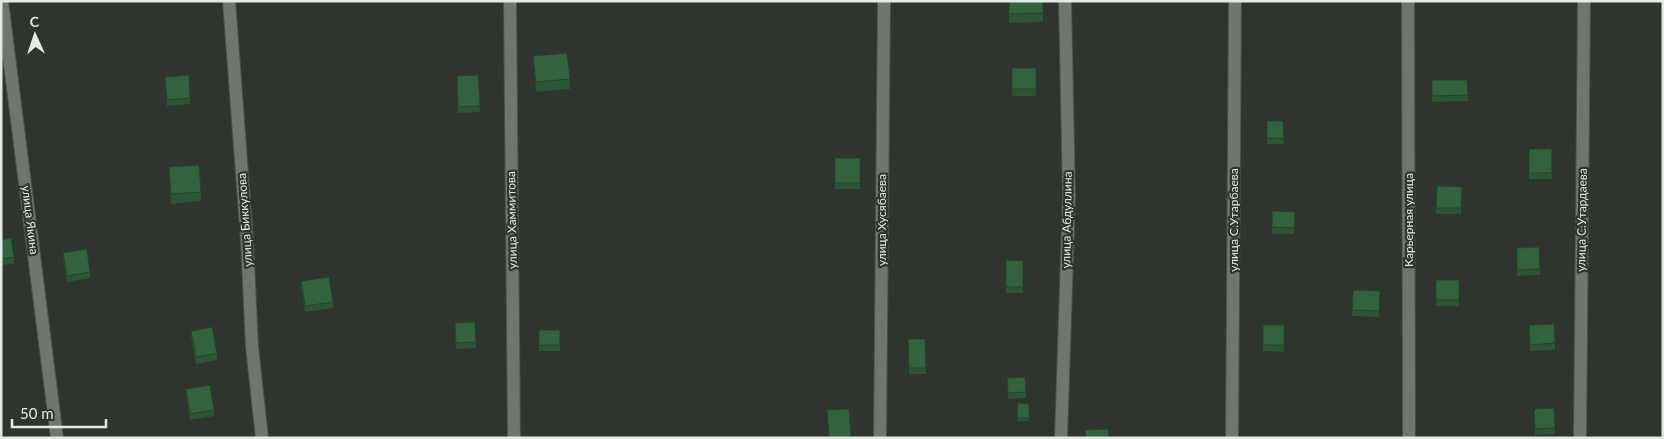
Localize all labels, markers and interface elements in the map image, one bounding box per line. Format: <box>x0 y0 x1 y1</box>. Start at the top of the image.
north arrow <box>10 10 60 60</box>
text: С <box>29 13 40 30</box>
street label: улица С.Утарбаева <box>1226 168 1241 272</box>
street label: улица С.Утардаева <box>1573 168 1590 272</box>
street label: улица Хаммитова <box>503 171 520 269</box>
street label: улица Абдуллина <box>1058 171 1075 269</box>
street label: улица Биккулова <box>234 173 255 267</box>
street label: Карьерная улица <box>1401 173 1416 267</box>
street label: улица Хусябаева <box>874 174 889 266</box>
street label: улица Якина <box>19 184 42 255</box>
scale bar <box>12 396 106 428</box>
text: 50 m <box>20 404 54 422</box>

